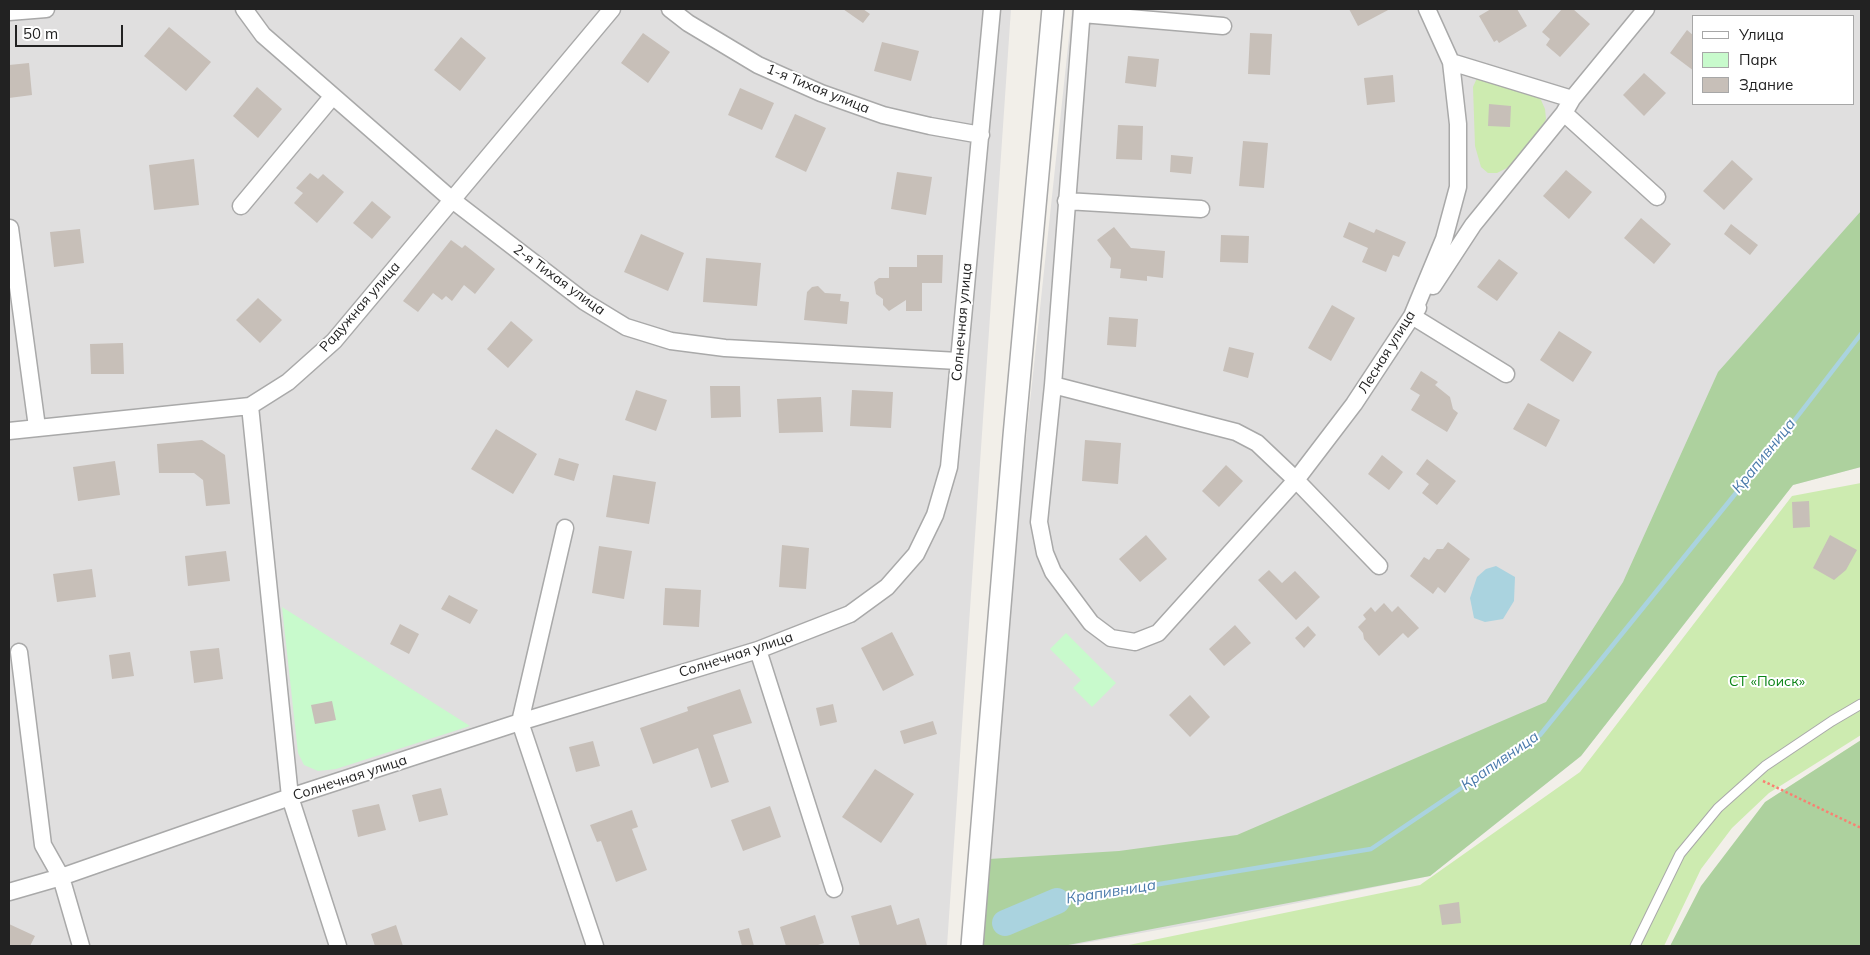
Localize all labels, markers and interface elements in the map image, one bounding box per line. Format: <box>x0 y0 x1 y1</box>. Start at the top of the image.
scale bar <box>18 15 125 47</box>
legend <box>1692 15 1855 105</box>
text: 50 m <box>23 24 58 43</box>
text: Улица <box>1739 25 1784 44</box>
text: Парк <box>1739 50 1777 69</box>
street label: 1-я Тихая улица <box>764 61 872 117</box>
text: Здание <box>1739 75 1793 94</box>
street label: 2-я Тихая улица <box>510 241 608 319</box>
street label: Радужная улица <box>316 258 404 356</box>
street label: Солнечная улица <box>948 262 976 382</box>
street label: Лесная улица <box>1355 307 1419 397</box>
water label: Крапивница <box>1729 415 1799 497</box>
street label: Солнечная улица <box>677 629 795 681</box>
park label: СТ «Поиск» <box>1729 674 1805 690</box>
water label: Крапивница <box>1458 728 1542 794</box>
street label: Солнечная улица <box>291 752 409 804</box>
water label: Крапивница <box>1065 876 1157 908</box>

